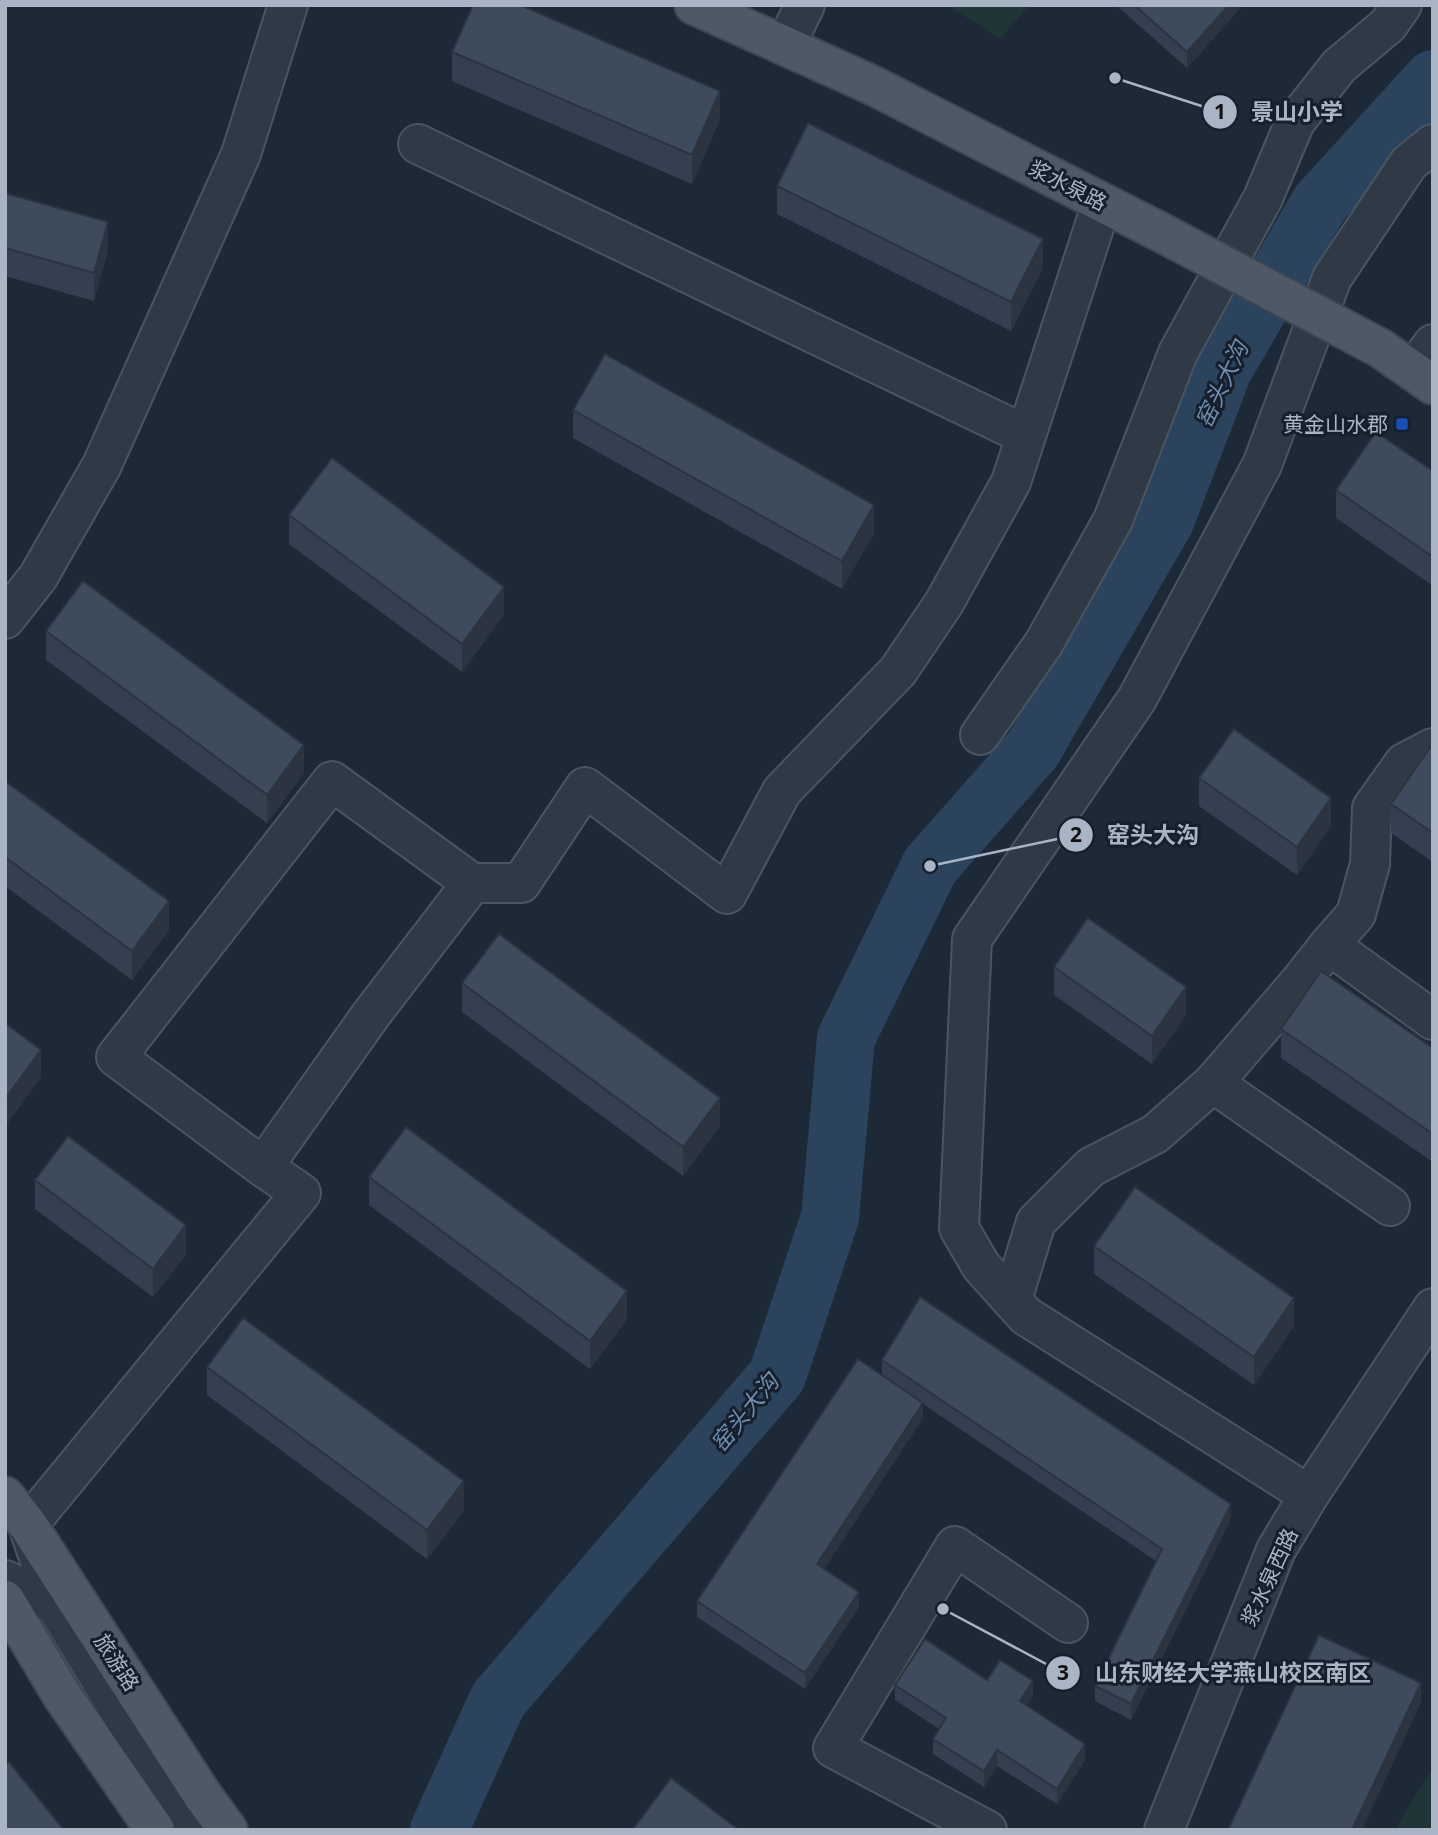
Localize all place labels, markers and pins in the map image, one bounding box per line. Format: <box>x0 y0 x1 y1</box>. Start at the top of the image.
callout: 景山小学 <box>1202 90 1357 134</box>
place label: 黄金山水郡 <box>1283 410 1388 438</box>
marker: 黄金山水郡 <box>1394 416 1410 432</box>
callout: 窑头大沟 <box>1058 813 1213 857</box>
callout: 山东财经大学燕山校区南区 <box>1046 1651 1385 1695</box>

